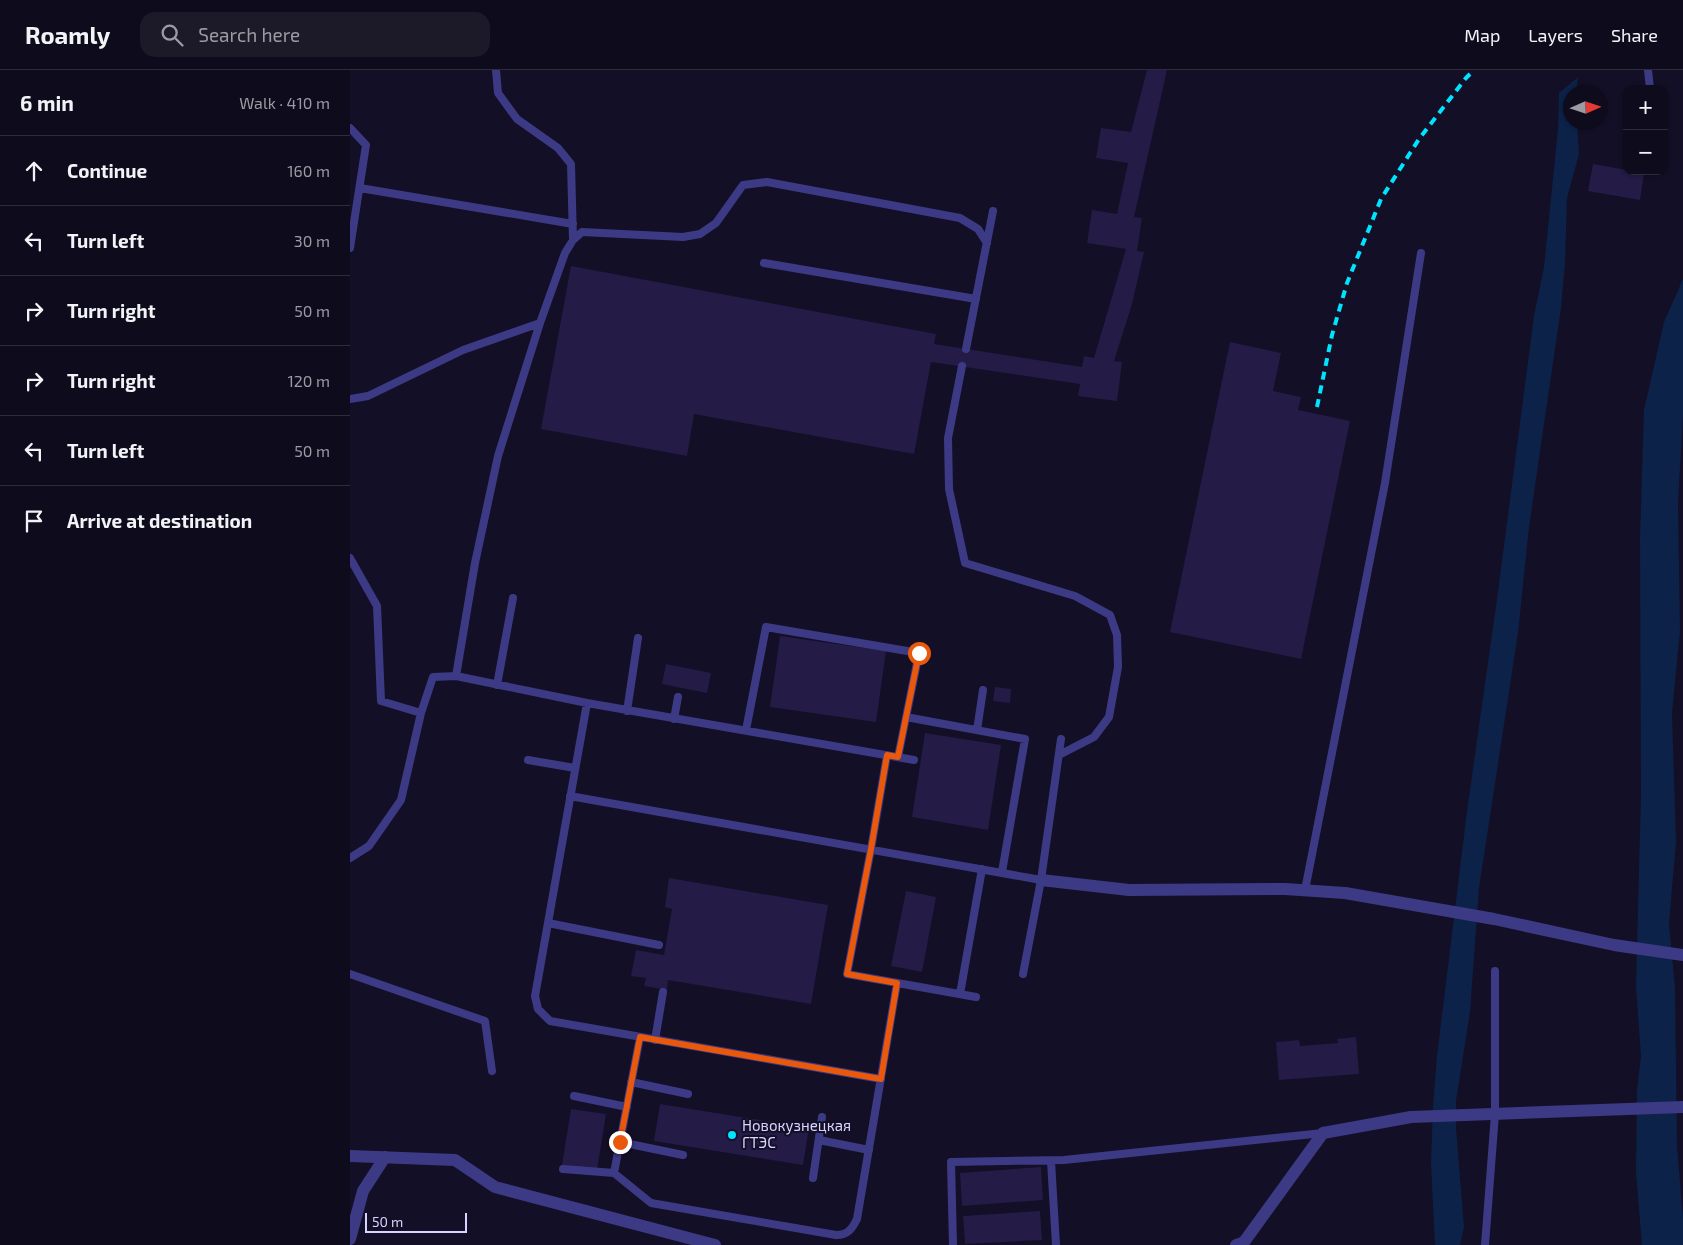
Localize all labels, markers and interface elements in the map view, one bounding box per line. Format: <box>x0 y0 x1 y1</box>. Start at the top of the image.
search box <box>140 12 490 57</box>
text: Roamly <box>25 20 110 49</box>
icon: search <box>158 21 186 49</box>
text: Search here <box>198 23 300 46</box>
text: Map <box>1464 24 1500 46</box>
text: Layers <box>1528 24 1583 46</box>
text: Share <box>1611 24 1658 46</box>
north arrow <box>1563 85 1608 130</box>
map controls <box>1623 85 1668 175</box>
button: + <box>1623 85 1668 130</box>
text: 6 min <box>20 90 74 115</box>
text: Walk · 410 m <box>239 93 330 112</box>
button: − <box>1623 130 1668 175</box>
icon: ahead <box>20 157 48 185</box>
text: Continue <box>67 159 147 182</box>
text: 160 m <box>287 161 330 180</box>
icon: left <box>20 227 48 255</box>
text: Turn left <box>67 229 144 252</box>
text: 30 m <box>294 231 330 250</box>
icon: right <box>20 297 48 325</box>
text: Turn right <box>67 299 155 322</box>
text: 50 m <box>294 301 330 320</box>
icon: right <box>20 367 48 395</box>
text: Turn right <box>67 369 155 392</box>
text: 120 m <box>287 371 330 390</box>
icon: left <box>20 437 48 465</box>
text: Turn left <box>67 439 144 462</box>
text: 50 m <box>294 441 330 460</box>
icon: arrive <box>20 507 48 535</box>
text: Arrive at destination <box>67 509 252 532</box>
route start <box>908 642 931 665</box>
place label: Новокузнецкая ГТЭС <box>742 1116 851 1151</box>
marker: Новокузнецкая ГТЭС <box>726 1129 738 1141</box>
route end <box>609 1131 632 1154</box>
scale bar <box>365 1210 468 1233</box>
text: 50 m <box>372 1213 403 1230</box>

